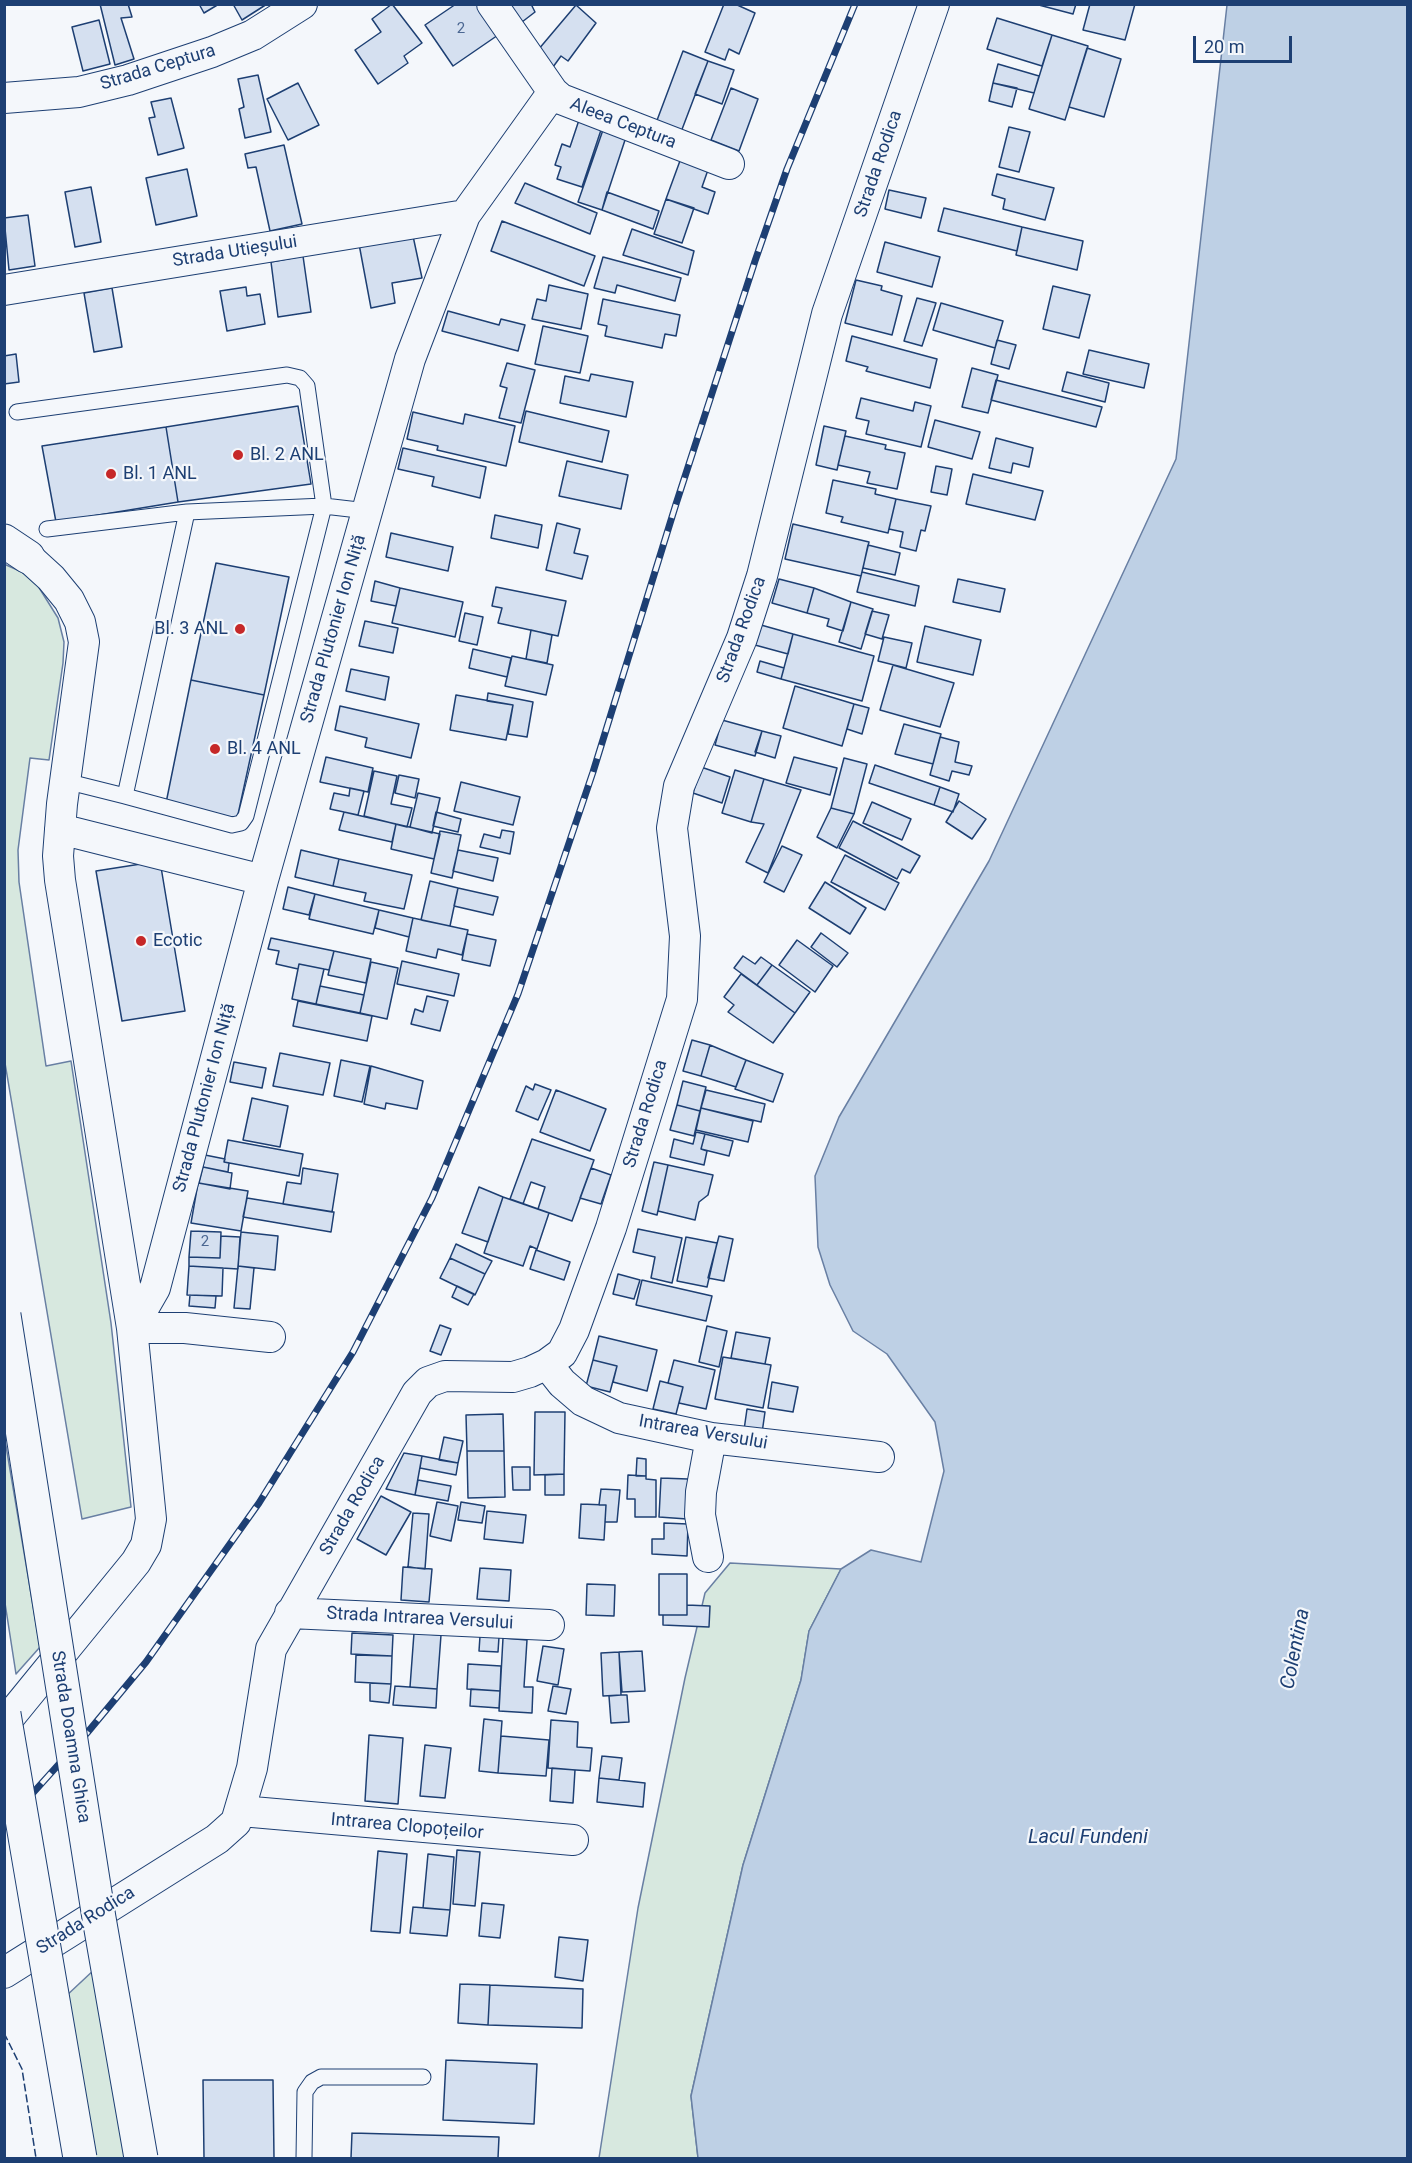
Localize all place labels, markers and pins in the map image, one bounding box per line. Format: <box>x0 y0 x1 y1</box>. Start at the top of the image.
place label: Bl. 2 ANL <box>250 444 324 466</box>
marker: Bl. 2 ANL <box>231 448 245 462</box>
place label: Bl. 1 ANL <box>123 463 197 485</box>
marker: Bl. 1 ANL <box>104 467 118 481</box>
place label: Bl. 3 ANL <box>154 618 228 640</box>
marker: Bl. 3 ANL <box>233 622 247 636</box>
place label: Bl. 4 ANL <box>227 738 301 760</box>
marker: Bl. 4 ANL <box>208 742 222 756</box>
place label: Ecotic <box>153 930 202 952</box>
marker: Ecotic <box>134 934 148 948</box>

